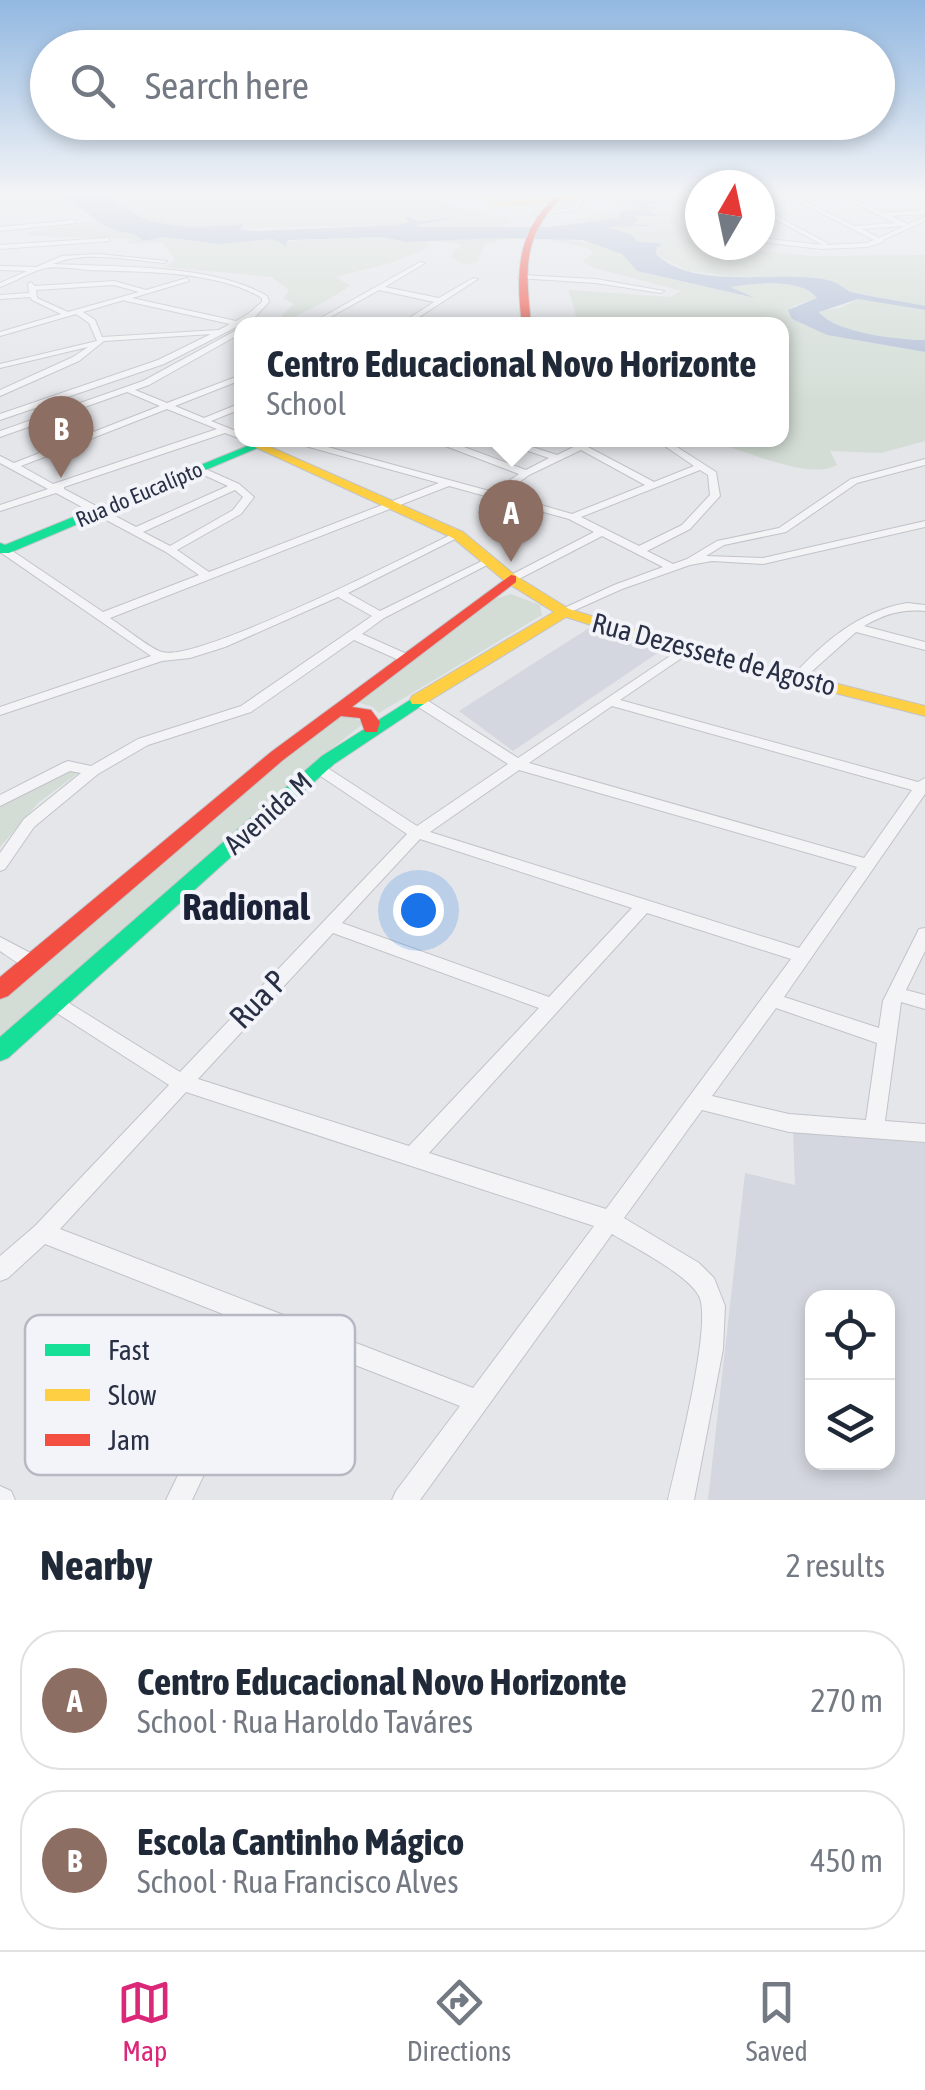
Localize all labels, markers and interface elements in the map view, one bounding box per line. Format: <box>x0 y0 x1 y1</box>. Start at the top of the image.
search box <box>30 30 895 140</box>
icon: search <box>65 58 120 113</box>
text: Search here <box>145 64 309 107</box>
north arrow <box>685 170 775 260</box>
popup <box>234 317 789 447</box>
text: Centro Educacional Novo Horizonte <box>267 342 756 385</box>
text: School <box>267 385 346 422</box>
pin: B <box>28 396 94 478</box>
street label: Rua do Eucalípto <box>72 456 206 532</box>
pin: A <box>478 480 544 562</box>
street label: Rua Dezessete de Agosto <box>589 606 839 702</box>
street label: Avenida M <box>218 765 318 861</box>
district label: Radional <box>182 885 311 928</box>
your location <box>393 885 444 936</box>
street label: Rua P <box>222 962 294 1036</box>
map controls <box>805 1290 895 1470</box>
button: locate <box>805 1290 895 1380</box>
legend <box>25 1315 355 1475</box>
text: Fast <box>108 1334 150 1366</box>
text: Slow <box>108 1379 157 1411</box>
button: layers <box>805 1380 895 1470</box>
text: Jam <box>108 1424 150 1456</box>
text: Nearby <box>40 1541 153 1589</box>
text: 2 results <box>786 1547 885 1584</box>
text: Centro Educacional Novo Horizonte <box>137 1660 627 1703</box>
text: A <box>67 1682 82 1719</box>
text: 270 m <box>810 1682 883 1719</box>
text: School · Rua Haroldo Taváres <box>137 1703 473 1740</box>
text: Escola Cantinho Mágico <box>137 1820 464 1863</box>
text: B <box>67 1842 82 1879</box>
text: 450 m <box>810 1842 883 1879</box>
text: School · Rua Francisco Alves <box>137 1863 458 1900</box>
tab: Map <box>117 1975 172 2067</box>
tab: Directions <box>407 1975 511 2067</box>
tab: Saved <box>746 1975 808 2067</box>

